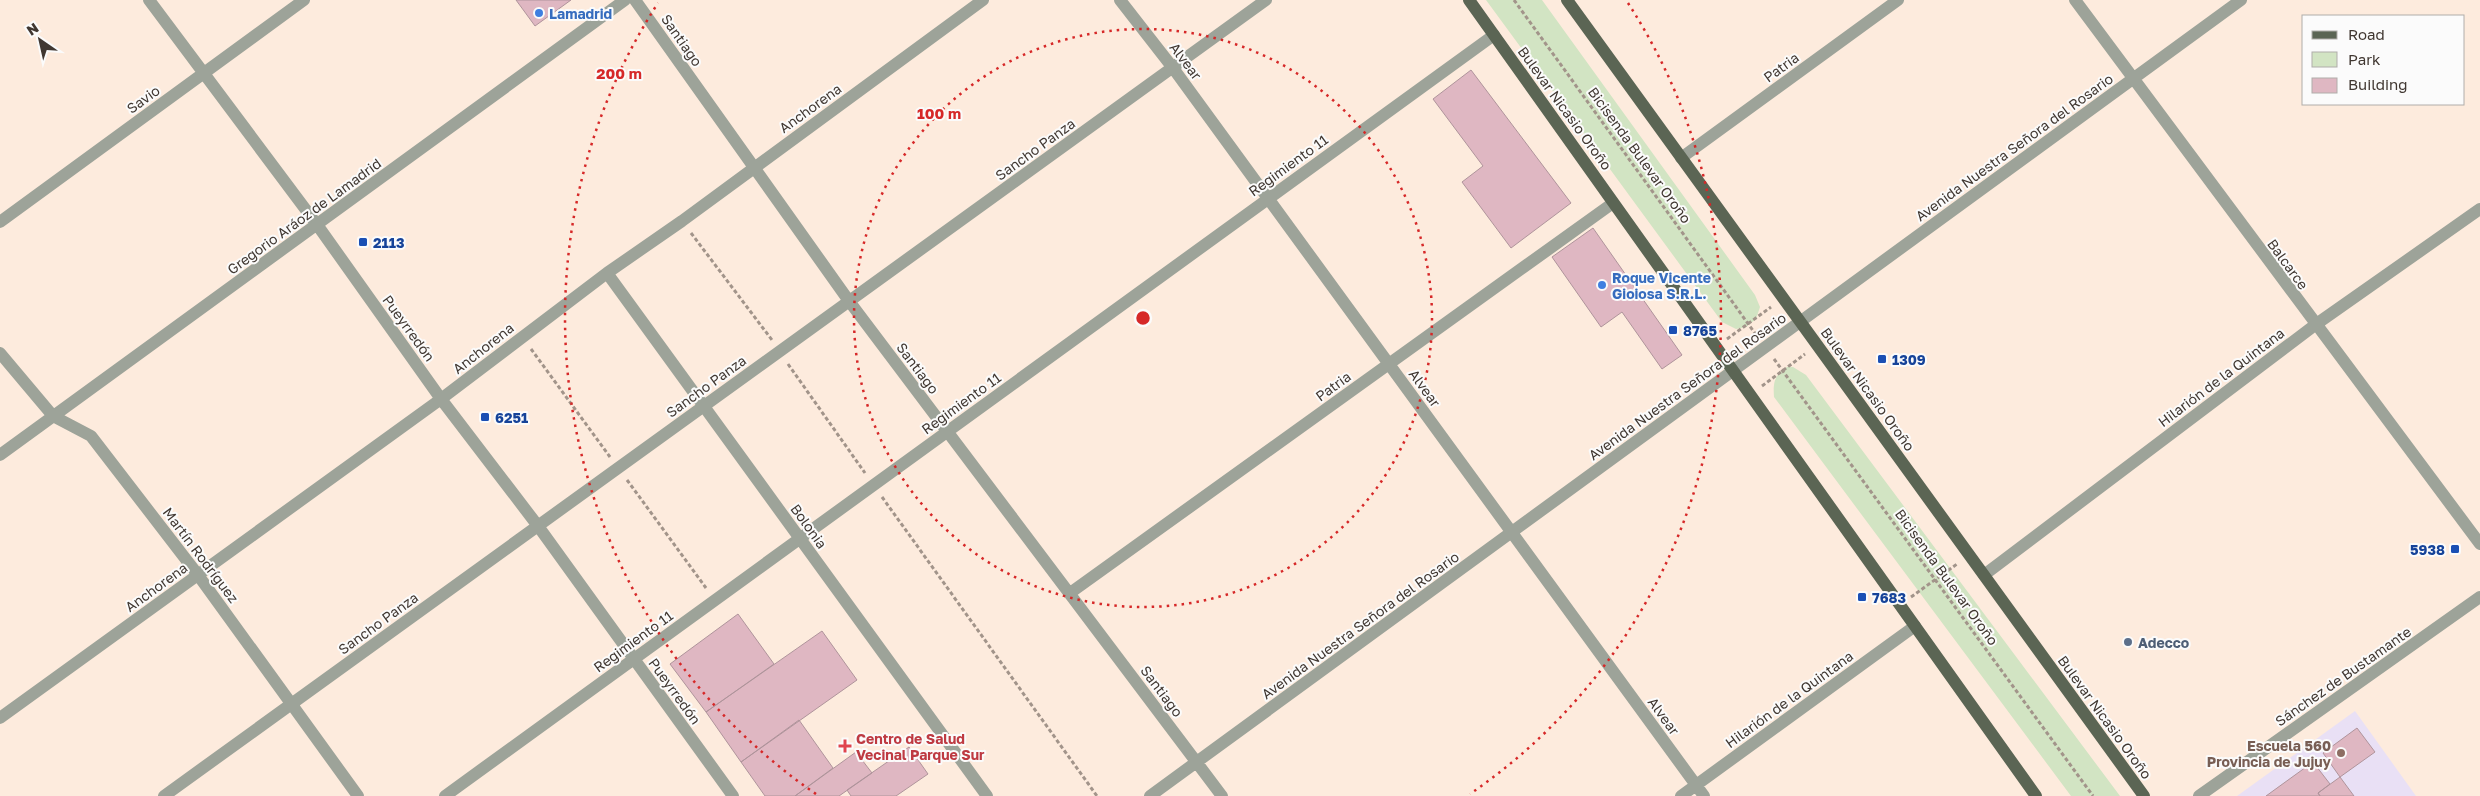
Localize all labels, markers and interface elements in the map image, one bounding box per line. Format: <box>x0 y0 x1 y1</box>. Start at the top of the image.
place label: Lamadrid <box>549 5 612 22</box>
marker: Lamadrid <box>533 7 545 19</box>
street label: Santiago <box>658 11 706 69</box>
north arrow <box>15 15 65 65</box>
legend <box>2302 15 2465 105</box>
text: N <box>23 19 42 39</box>
text: Road <box>2348 25 2385 43</box>
street label: Alvear <box>1166 39 1206 83</box>
street label: Bulevar Nicasio Oroño <box>1515 43 1615 173</box>
street label: Patria <box>1760 49 1802 85</box>
text: Park <box>2348 50 2381 68</box>
text: 200 m <box>596 64 642 82</box>
street label: Avenida Nuestra Señora del Rosario <box>1912 70 2116 224</box>
text: Building <box>2348 75 2408 93</box>
street label: Anchorena <box>776 80 844 136</box>
street label: Savio <box>123 81 163 117</box>
street label: Bicisenda Bulevar Oroño <box>1585 84 1695 226</box>
text: 100 m <box>917 104 961 122</box>
street label: Sancho Panza <box>992 114 1078 184</box>
street label: Regimiento 11 <box>1245 130 1331 199</box>
street label: Gregorio Aráoz de Lamadrid <box>224 154 384 278</box>
place label: 2113 <box>373 234 405 251</box>
street label: Balcarce <box>2264 235 2312 293</box>
marker: 2113 <box>357 236 369 248</box>
place label: Roque Vicente Gioiosa S.R.L. <box>1612 269 1711 302</box>
marker: Roque Vicente Gioiosa S.R.L. <box>1596 279 1608 291</box>
street label: Pueyrredón <box>379 292 439 364</box>
centre of rings <box>1134 309 1152 327</box>
street label: Avenida Nuestra Señora del Rosario <box>1585 309 1789 463</box>
street label: Anchorena <box>449 319 517 377</box>
place label: 8765 <box>1683 322 1717 339</box>
marker: 8765 <box>1667 324 1679 336</box>
street label: Bulevar Nicasio Oroño <box>1818 324 1918 454</box>
street label: Hilarión de la Quintana <box>2155 324 2287 430</box>
street label: Santiago <box>893 339 943 397</box>
street label: Sancho Panza <box>663 351 749 421</box>
place label: 1309 <box>1892 351 1926 368</box>
marker: 1309 <box>1876 353 1888 365</box>
street label: Alvear <box>1406 366 1445 411</box>
street label: Regimiento 11 <box>918 368 1004 437</box>
street label: Patria <box>1312 368 1354 404</box>
place label: 6251 <box>495 409 528 426</box>
marker: 6251 <box>479 411 491 423</box>
street label: Bolonia <box>787 500 831 552</box>
street label: Martín Rodríguez <box>160 504 242 606</box>
street label: Bicisenda Bulevar Oroño <box>1892 506 2002 648</box>
place label: 5938 <box>2410 541 2445 558</box>
marker: 5938 <box>2449 543 2461 555</box>
street label: Avenida Nuestra Señora del Rosario <box>1258 548 1462 702</box>
street label: Anchorena <box>122 559 190 615</box>
street label: Sancho Panza <box>335 588 421 658</box>
place label: 7683 <box>1872 589 1906 606</box>
marker: 7683 <box>1856 591 1868 603</box>
street label: Regimiento 11 <box>590 606 676 675</box>
street label: Sánchez de Bustamante <box>2272 623 2414 729</box>
place label: Adecco <box>2138 634 2189 651</box>
marker: Adecco <box>2122 636 2134 648</box>
street label: Hilarión de la Quintana <box>1722 647 1856 751</box>
street label: Bulevar Nicasio Oroño <box>2055 652 2155 782</box>
street label: Pueyrredón <box>645 655 705 727</box>
street label: Santiago <box>1137 662 1187 720</box>
street label: Alvear <box>1645 694 1684 739</box>
place label: Centro de Salud Vecinal Parque Sur <box>856 730 985 763</box>
place label: Escuela 560 Provincia de Jujuy <box>2207 737 2332 770</box>
marker: Centro de Salud Vecinal Parque Sur <box>838 739 852 753</box>
marker: Escuela 560 Provincia de Jujuy <box>2335 747 2347 759</box>

